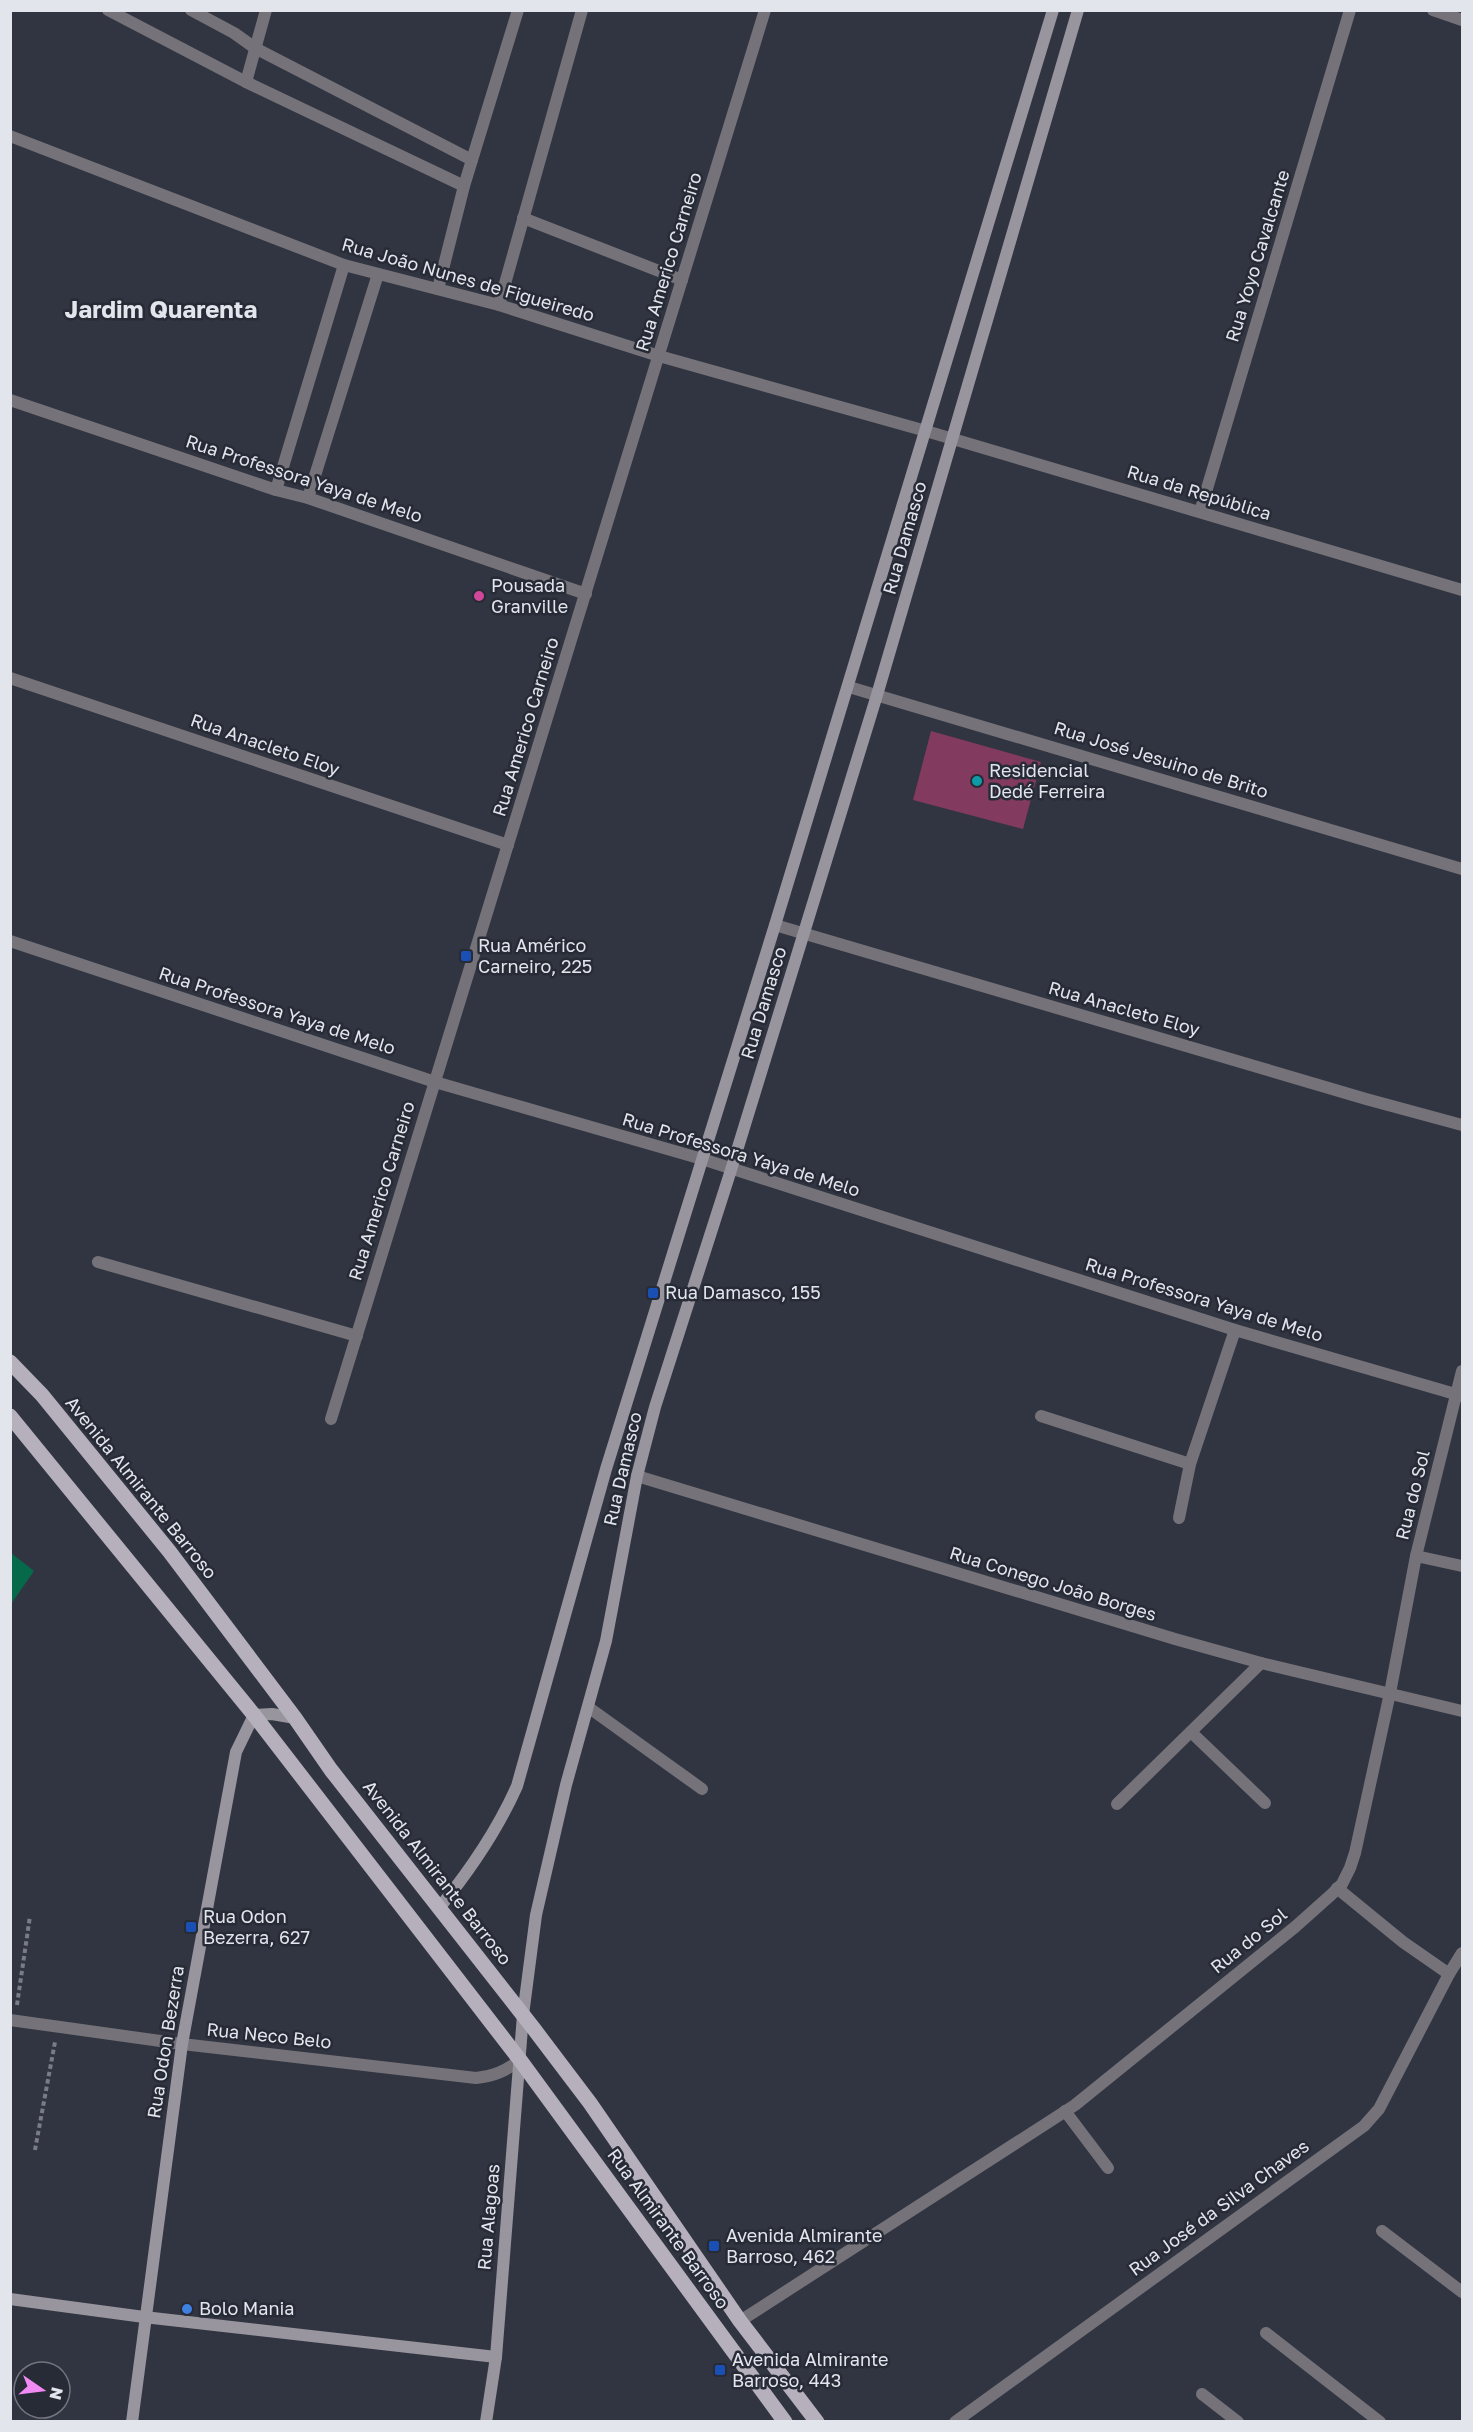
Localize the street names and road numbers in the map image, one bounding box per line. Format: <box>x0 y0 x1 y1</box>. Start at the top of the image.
street label: Rua Yoyo Cavalcante <box>1220 167 1294 344</box>
street label: Rua Americo Carneiro <box>630 169 706 354</box>
street label: Rua João Nunes de Figueiredo <box>339 232 597 326</box>
street label: Rua Professora Yaya de Melo <box>183 429 425 527</box>
street label: Rua da República <box>1125 460 1274 524</box>
street label: Rua Damasco <box>877 479 931 597</box>
street label: Rua Americo Carneiro <box>487 634 563 819</box>
street label: Rua Anacleto Eloy <box>188 708 343 780</box>
street label: Rua José Jesuino de Brito <box>1052 716 1271 802</box>
street label: Rua Damasco <box>735 944 791 1062</box>
street label: Rua Professora Yaya de Melo <box>156 961 398 1059</box>
street label: Rua Anacleto Eloy <box>1046 976 1202 1040</box>
street label: Rua Americo Carneiro <box>343 1098 419 1283</box>
street label: Rua Professora Yaya de Melo <box>620 1107 863 1201</box>
street label: Rua Professora Yaya de Melo <box>1083 1252 1326 1346</box>
street label: Avenida Almirante Barroso <box>61 1392 222 1583</box>
street label: Rua Damasco <box>598 1410 646 1528</box>
street label: Rua do Sol <box>1390 1447 1434 1542</box>
street label: Rua Conego João Borges <box>947 1541 1159 1625</box>
street label: Avenida Almirante Barroso <box>359 1776 517 1969</box>
street label: Rua do Sol <box>1206 1903 1291 1978</box>
street label: Rua Odon Bezerra <box>142 1964 188 2120</box>
street label: Rua Neco Belo <box>206 2018 333 2053</box>
street label: Rua José da Silva Chaves <box>1124 2134 1313 2280</box>
street label: Rua Almirante Barroso <box>603 2144 734 2313</box>
street label: Rua Alagoas <box>472 2163 504 2271</box>

